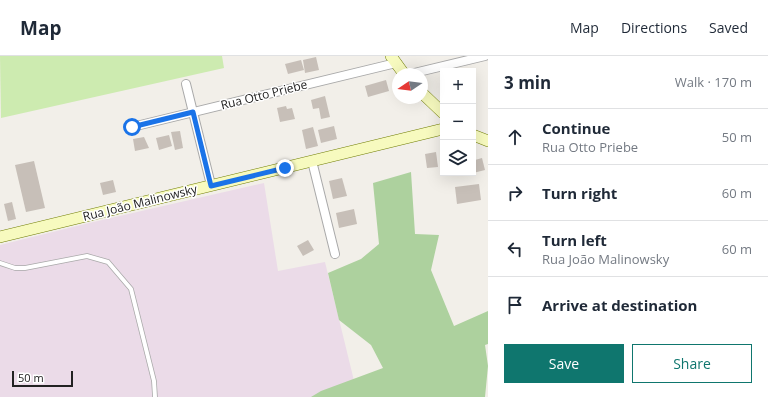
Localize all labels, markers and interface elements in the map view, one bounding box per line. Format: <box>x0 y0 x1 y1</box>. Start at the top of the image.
text: Map <box>20 15 61 41</box>
text: Map <box>570 18 599 37</box>
text: Directions <box>621 18 687 37</box>
text: Saved <box>709 18 748 37</box>
north arrow <box>392 68 428 104</box>
map controls <box>440 68 476 176</box>
button: + <box>440 68 476 104</box>
text: 3 min <box>504 71 551 94</box>
text: Walk · 170 m <box>675 73 752 91</box>
street label: Rua Otto Priebe <box>219 75 309 113</box>
button: − <box>440 104 476 140</box>
route start <box>123 118 141 136</box>
text: Continue <box>542 118 610 138</box>
icon: ahead <box>504 126 526 148</box>
text: 50 m <box>722 128 752 146</box>
text: Rua Otto Priebe <box>542 138 638 156</box>
button: layers <box>440 140 476 176</box>
route end <box>276 159 294 177</box>
street label: Rua João Malinowsky <box>81 180 200 225</box>
icon: right <box>504 182 526 204</box>
text: Turn right <box>542 183 617 203</box>
text: 60 m <box>722 184 752 202</box>
text: Turn left <box>542 230 607 250</box>
icon: left <box>504 238 526 260</box>
text: 60 m <box>722 240 752 258</box>
text: Rua João Malinowsky <box>542 250 669 268</box>
icon: arrive <box>504 294 526 316</box>
text: Arrive at destination <box>542 295 697 315</box>
button: Save <box>504 344 624 383</box>
button: Share <box>632 344 752 383</box>
scale bar <box>12 369 73 388</box>
text: 50 m <box>18 370 44 385</box>

